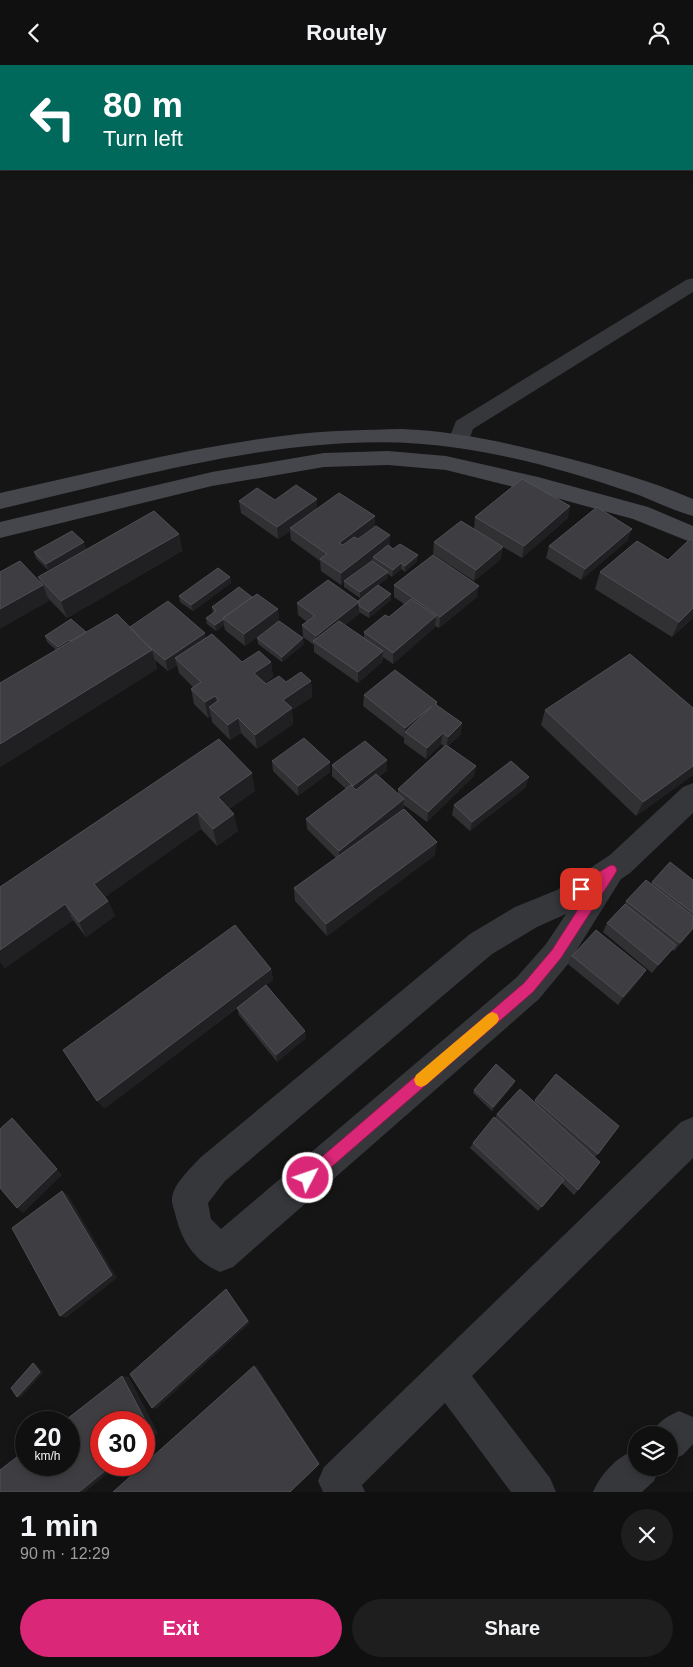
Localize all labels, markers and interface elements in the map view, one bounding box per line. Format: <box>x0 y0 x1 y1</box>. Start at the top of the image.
icon: back <box>20 19 48 47</box>
icon: person <box>645 19 673 47</box>
text: Routely <box>306 20 387 45</box>
icon: left <box>20 85 85 150</box>
text: 80 m <box>103 85 183 124</box>
text: Turn left <box>103 126 183 151</box>
pin <box>560 868 602 910</box>
icon: arrive <box>567 875 595 903</box>
position arrow <box>281 1151 333 1203</box>
speed limit sign: 30 <box>90 1411 155 1476</box>
text: 20 <box>34 1423 61 1451</box>
map controls <box>628 1426 678 1476</box>
button: layers <box>628 1426 678 1476</box>
text: km/h <box>34 1449 61 1463</box>
text: 1 min <box>20 1509 98 1542</box>
button: close <box>621 1509 673 1561</box>
text: 90 m · 12:29 <box>20 1545 110 1562</box>
button: Exit <box>20 1599 342 1657</box>
button: Share <box>352 1599 673 1657</box>

